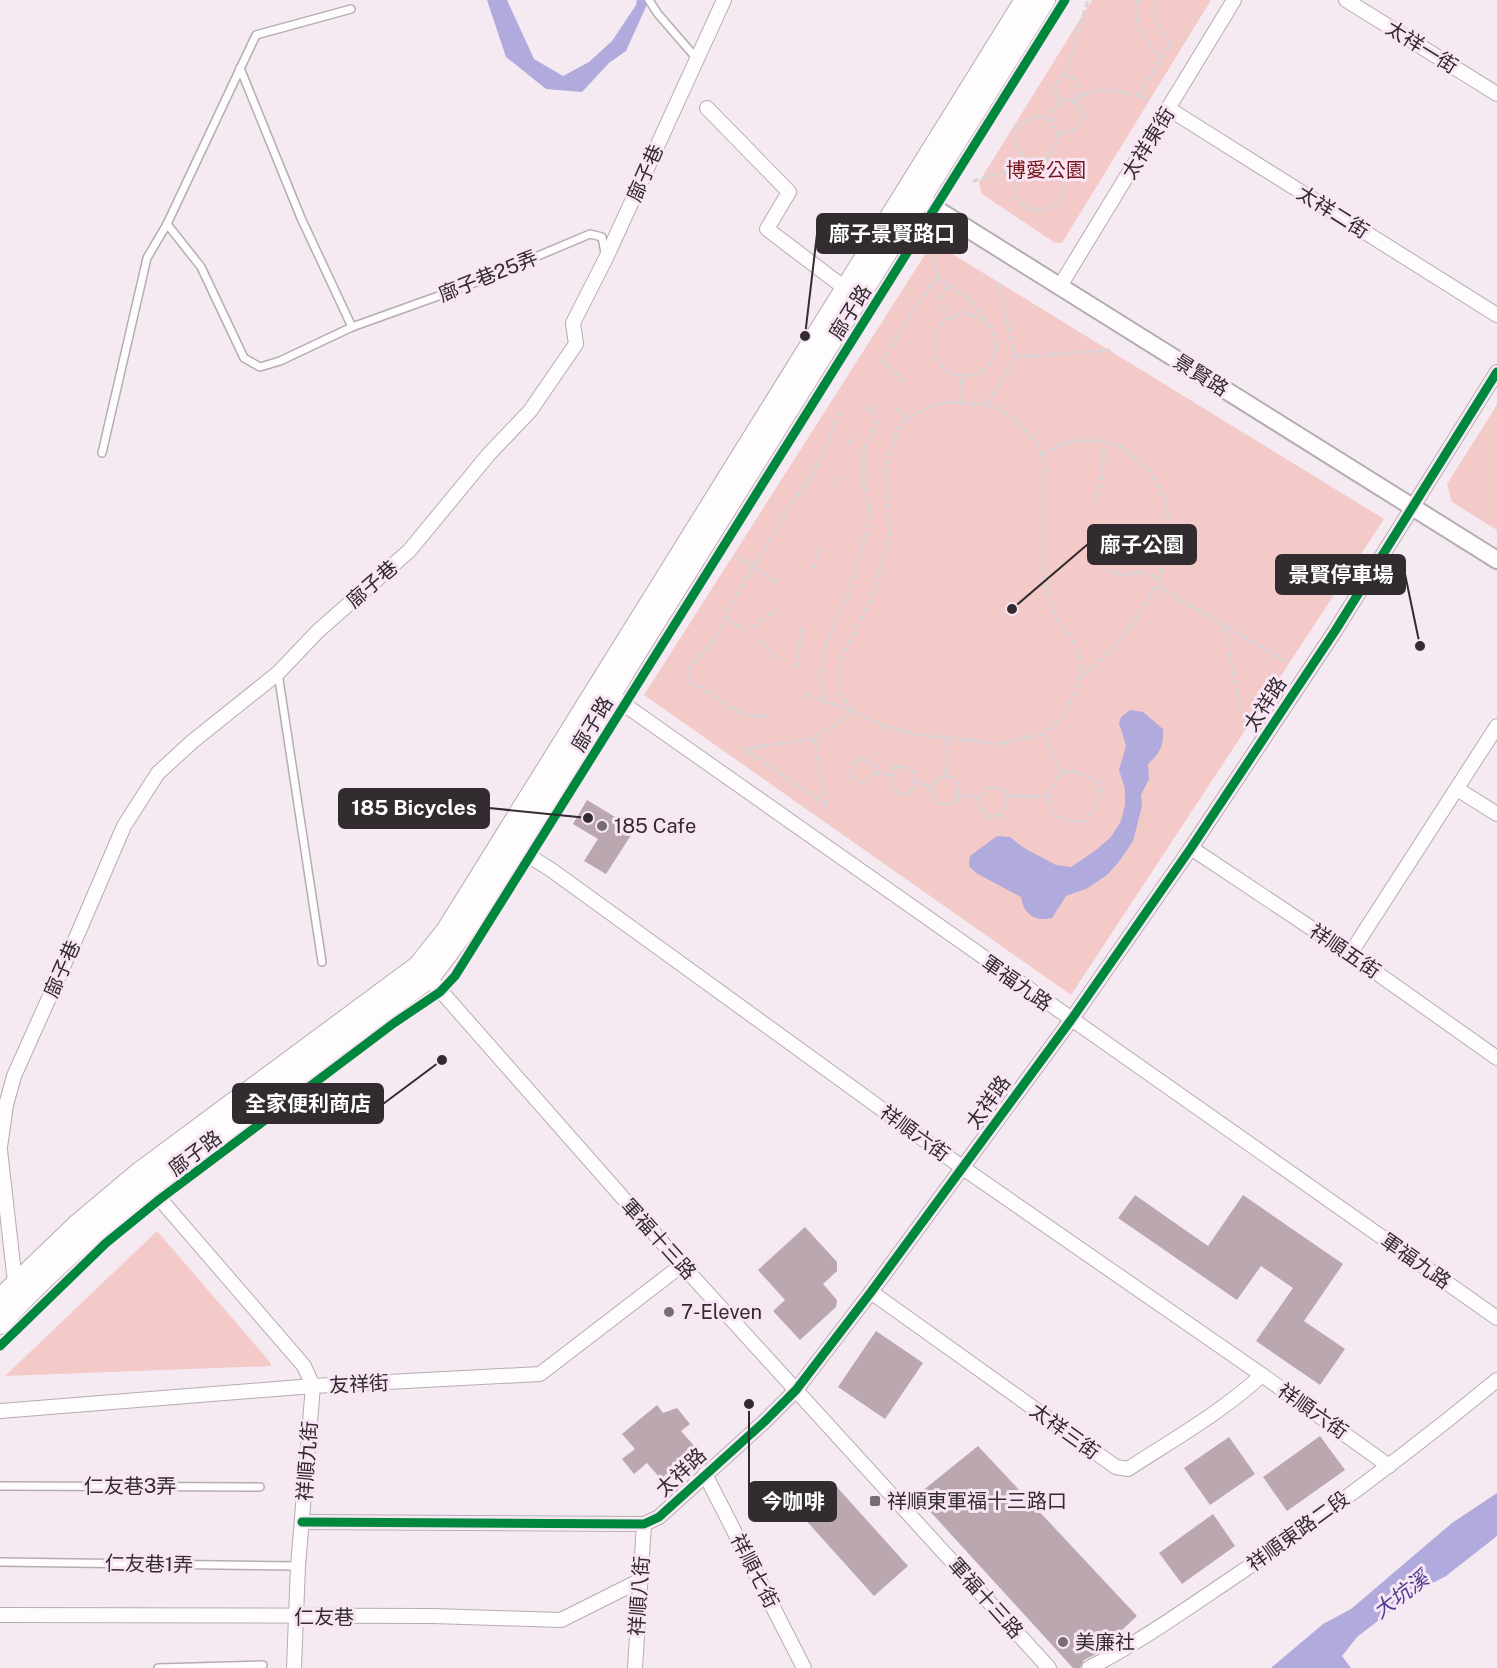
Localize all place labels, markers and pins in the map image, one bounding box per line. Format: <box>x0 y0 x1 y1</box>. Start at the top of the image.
callout: 廍子景賢路口 <box>817 214 967 253</box>
callout: 廍子公園 <box>1088 525 1196 564</box>
callout: 景賢停車場 <box>1276 555 1405 594</box>
callout: 185 Bicycles <box>339 789 489 828</box>
place label: 185 Cafe <box>614 814 696 838</box>
marker: 185 Cafe <box>595 819 609 833</box>
callout: 全家便利商店 <box>233 1084 383 1123</box>
place label: 7-Eleven <box>681 1300 762 1324</box>
marker: 7-Eleven <box>662 1305 676 1319</box>
callout: 今咖啡 <box>749 1482 836 1521</box>
place label: 祥順東軍福十三路口 <box>887 1489 1067 1513</box>
marker: 祥順東軍福十三路口 <box>868 1494 882 1508</box>
place label: 美廉社 <box>1075 1630 1135 1654</box>
marker: 美廉社 <box>1056 1635 1070 1649</box>

